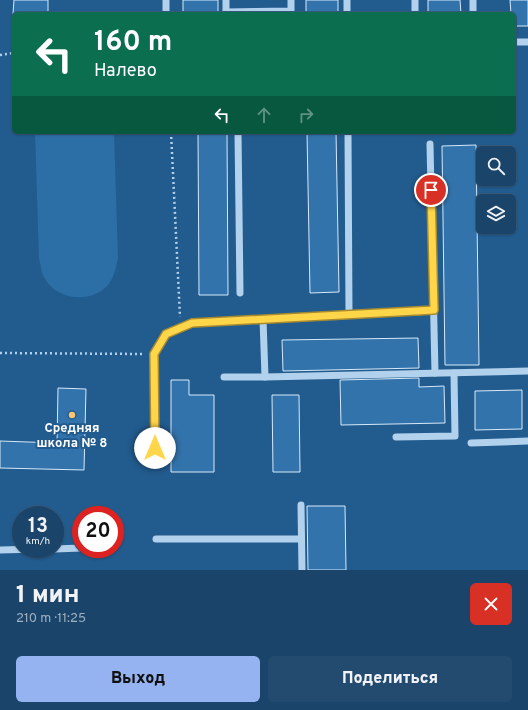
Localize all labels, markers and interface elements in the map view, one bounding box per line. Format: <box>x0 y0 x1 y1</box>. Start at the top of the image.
text: 160 m <box>94 25 172 61</box>
icon: left <box>28 28 80 80</box>
text: Налево <box>94 60 157 83</box>
icon: left <box>211 104 233 126</box>
icon: ahead <box>253 104 275 126</box>
icon: right <box>295 104 317 126</box>
map controls <box>476 146 516 234</box>
button: search <box>476 146 516 186</box>
pin <box>414 173 448 207</box>
icon: arrive <box>420 179 442 201</box>
button: layers <box>476 194 516 234</box>
marker: Средняя школа № 8 <box>67 410 77 420</box>
place label: Средняя школа № 8 <box>36 421 108 452</box>
position arrow <box>134 427 176 469</box>
speed limit sign: 20 <box>72 506 124 558</box>
text: 13 <box>28 514 48 540</box>
text: km/h <box>26 535 50 548</box>
text: 1 мин <box>16 581 79 611</box>
button: close <box>470 583 512 625</box>
text: 210 m · 11:25 <box>16 611 86 627</box>
button: Выход <box>16 656 260 702</box>
button: Поделиться <box>268 656 512 702</box>

